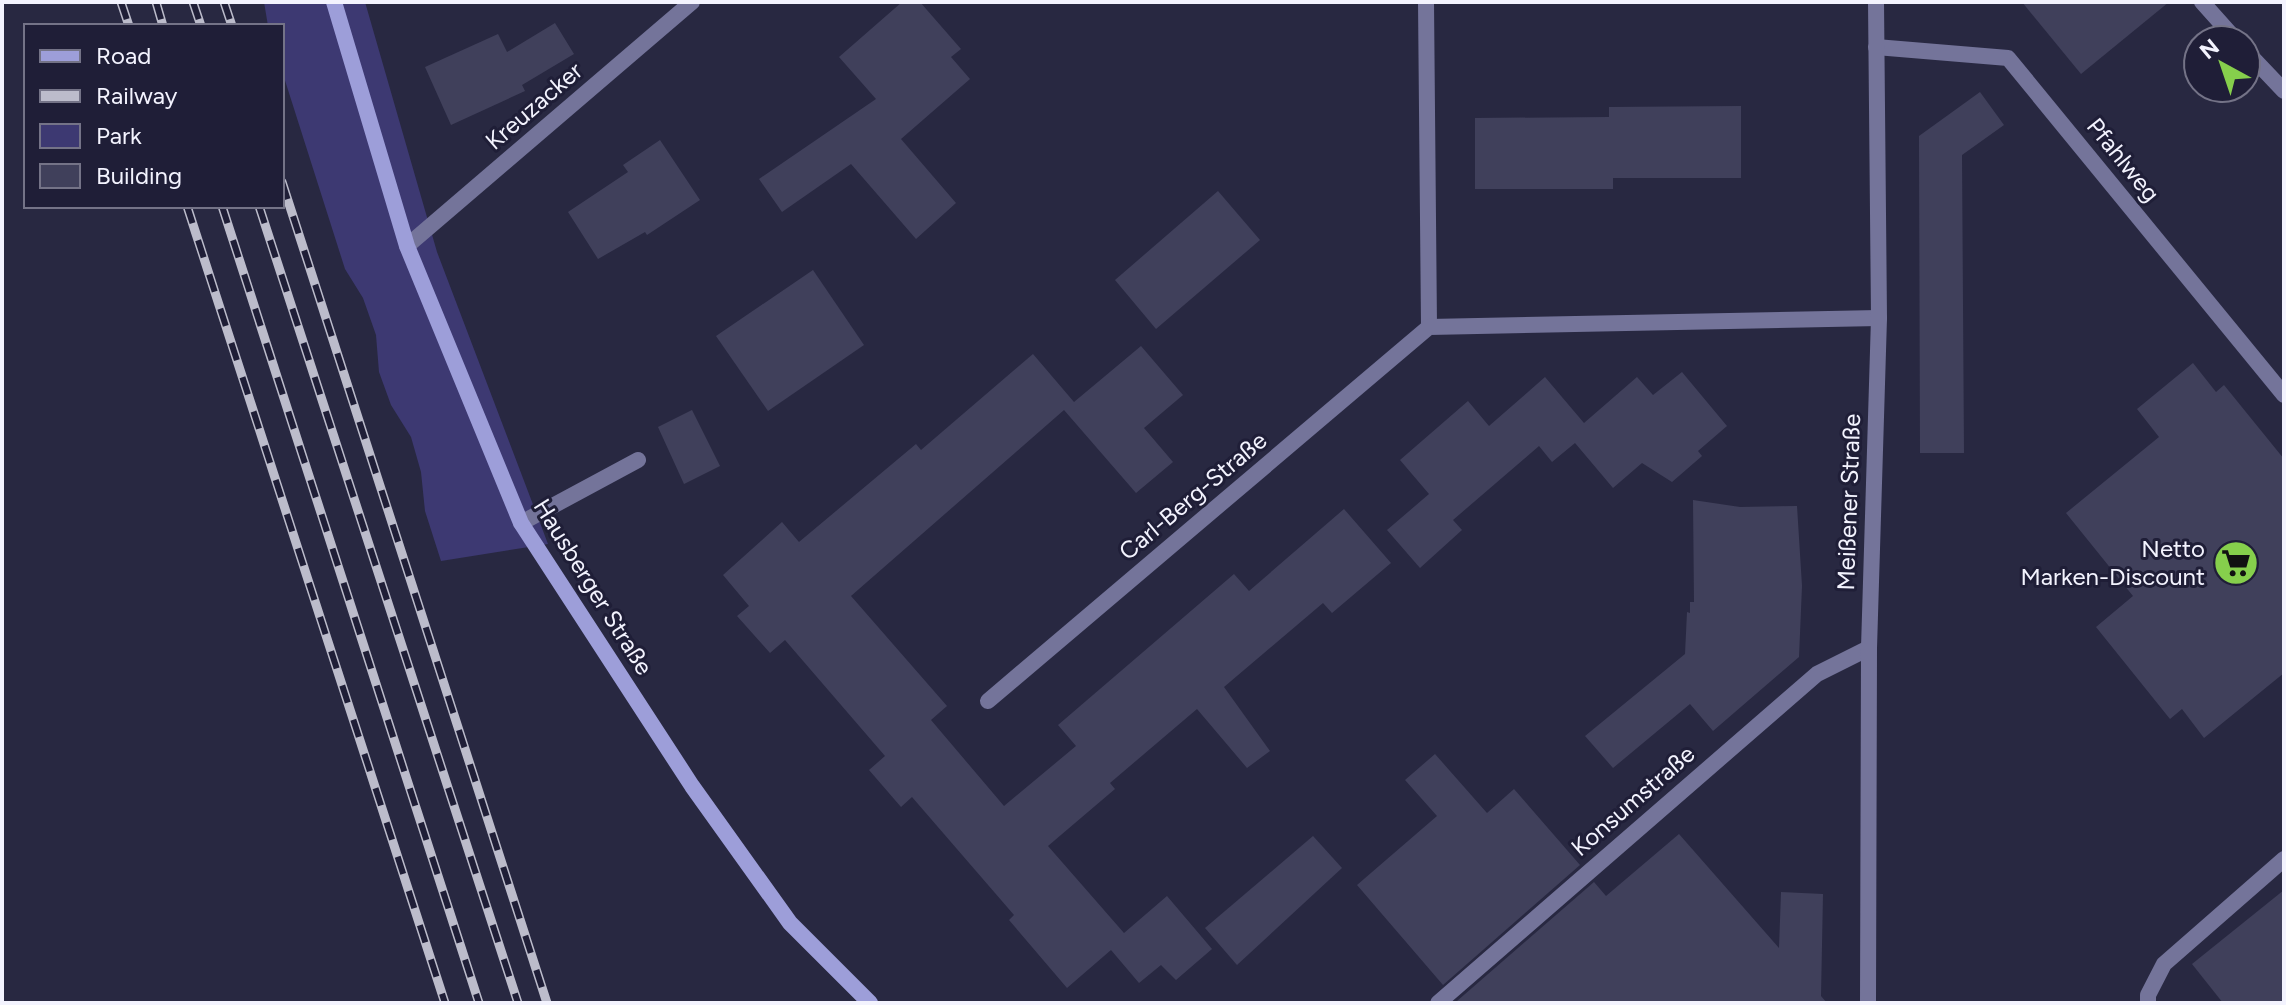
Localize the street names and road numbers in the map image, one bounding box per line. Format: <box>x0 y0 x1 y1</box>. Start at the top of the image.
street label: Kreuzacker <box>479 56 588 156</box>
street label: Pfahlweg <box>2081 112 2166 207</box>
street label: Meißener Straße <box>1831 413 1866 591</box>
street label: Carl-Berg-Straße <box>1113 425 1272 566</box>
street label: Hausberger Straße <box>528 493 659 680</box>
street label: Konsumstraße <box>1565 739 1700 862</box>

